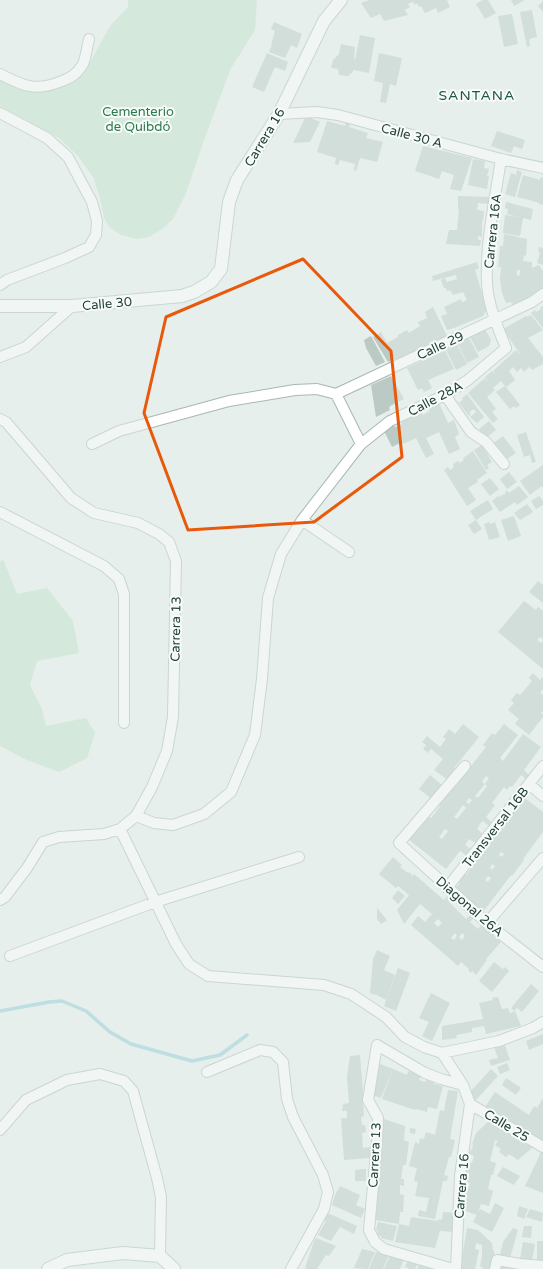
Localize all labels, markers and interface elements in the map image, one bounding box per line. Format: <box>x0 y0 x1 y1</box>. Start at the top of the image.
district label: SANTANA <box>438 87 516 104</box>
park label: Cementerio de Quibdó <box>102 104 174 135</box>
street label: Carrera 16 <box>241 105 289 170</box>
street label: Calle 30 A <box>379 120 445 152</box>
street label: Carrera 16A <box>481 193 505 269</box>
street label: Calle 30 <box>82 294 133 314</box>
street label: Calle 29 <box>414 328 466 364</box>
street label: Calle 28A <box>405 378 466 420</box>
street label: Carrera 13 <box>167 596 185 662</box>
street label: Transversal 16B <box>459 784 532 871</box>
street label: Diagonal 26A <box>432 873 507 941</box>
street label: Calle 25 <box>481 1106 532 1146</box>
street label: Carrera 13 <box>365 1122 385 1188</box>
street label: Carrera 16 <box>451 1153 473 1219</box>

